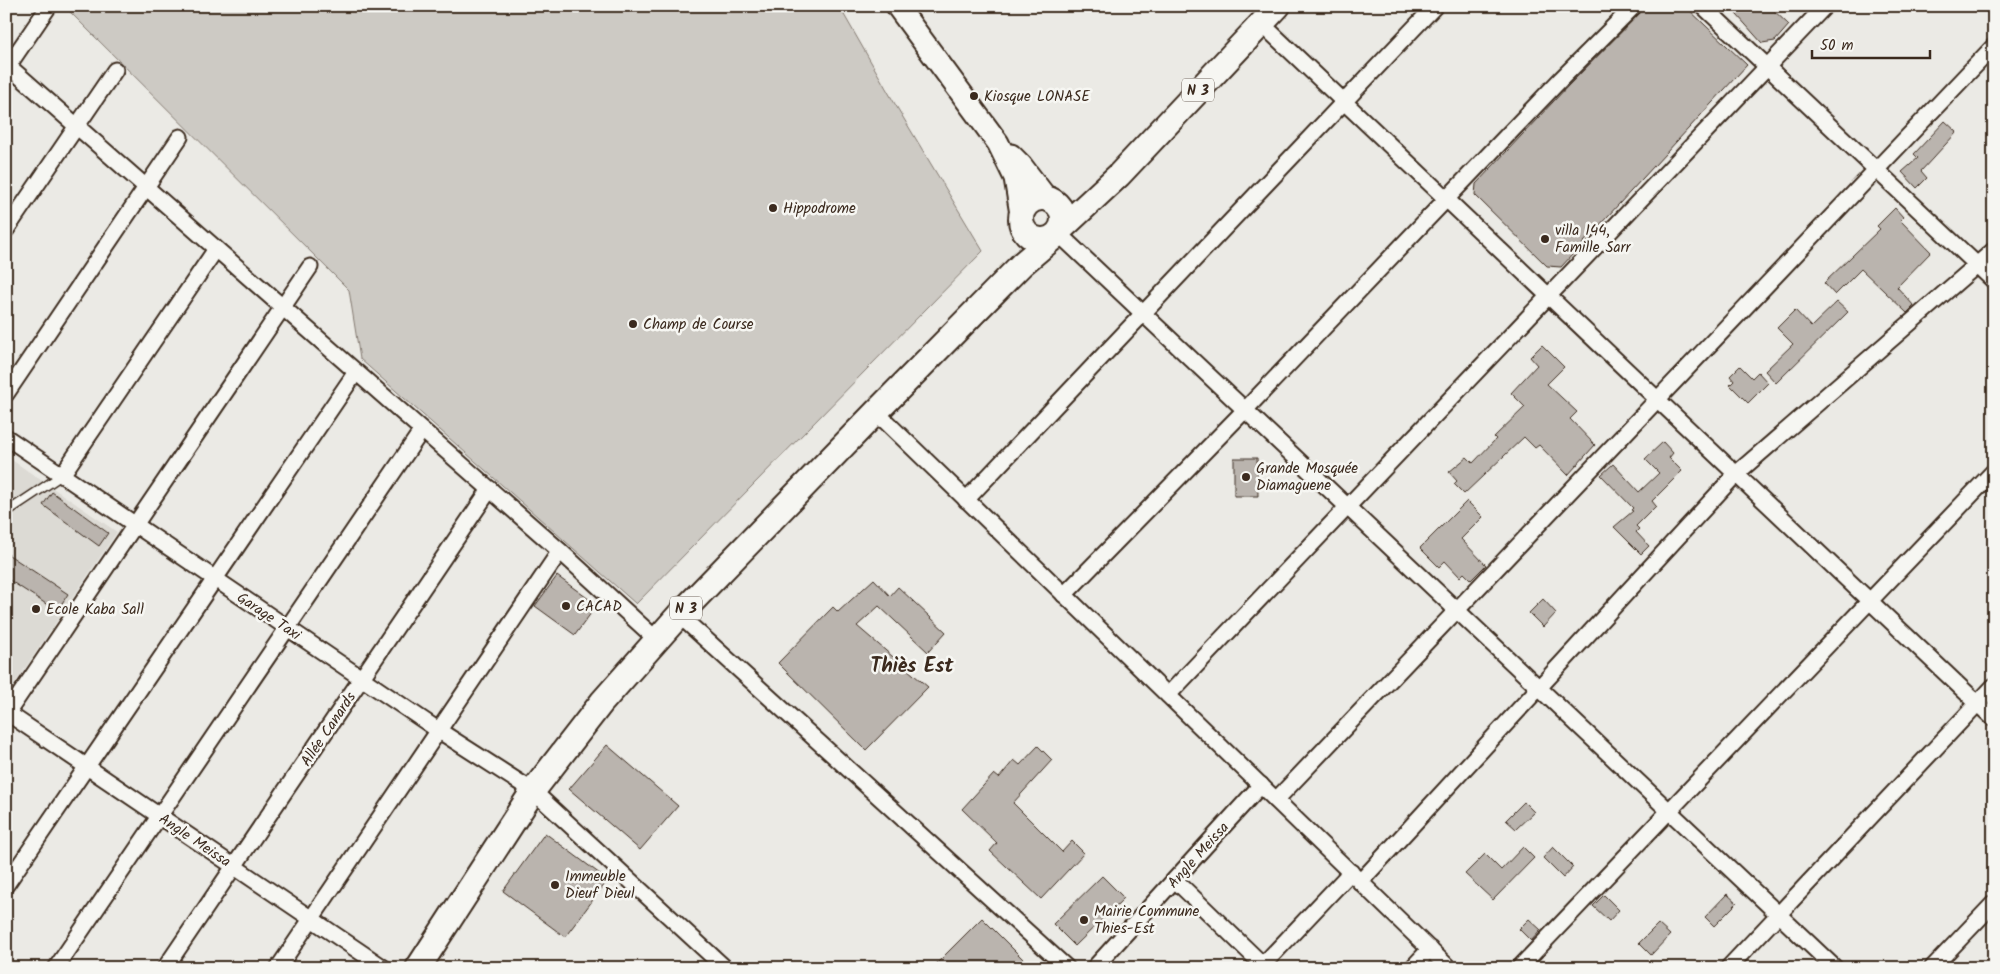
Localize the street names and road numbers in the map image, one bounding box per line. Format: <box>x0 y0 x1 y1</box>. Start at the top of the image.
road number: N 3 <box>1182 78 1214 102</box>
street label: Garage Taxi <box>231 586 307 648</box>
road number: N 3 <box>670 596 702 620</box>
street label: Allée Canards <box>295 687 363 772</box>
street label: Angle Meissa <box>153 808 235 874</box>
street label: Angle Meissa <box>1162 817 1235 894</box>

